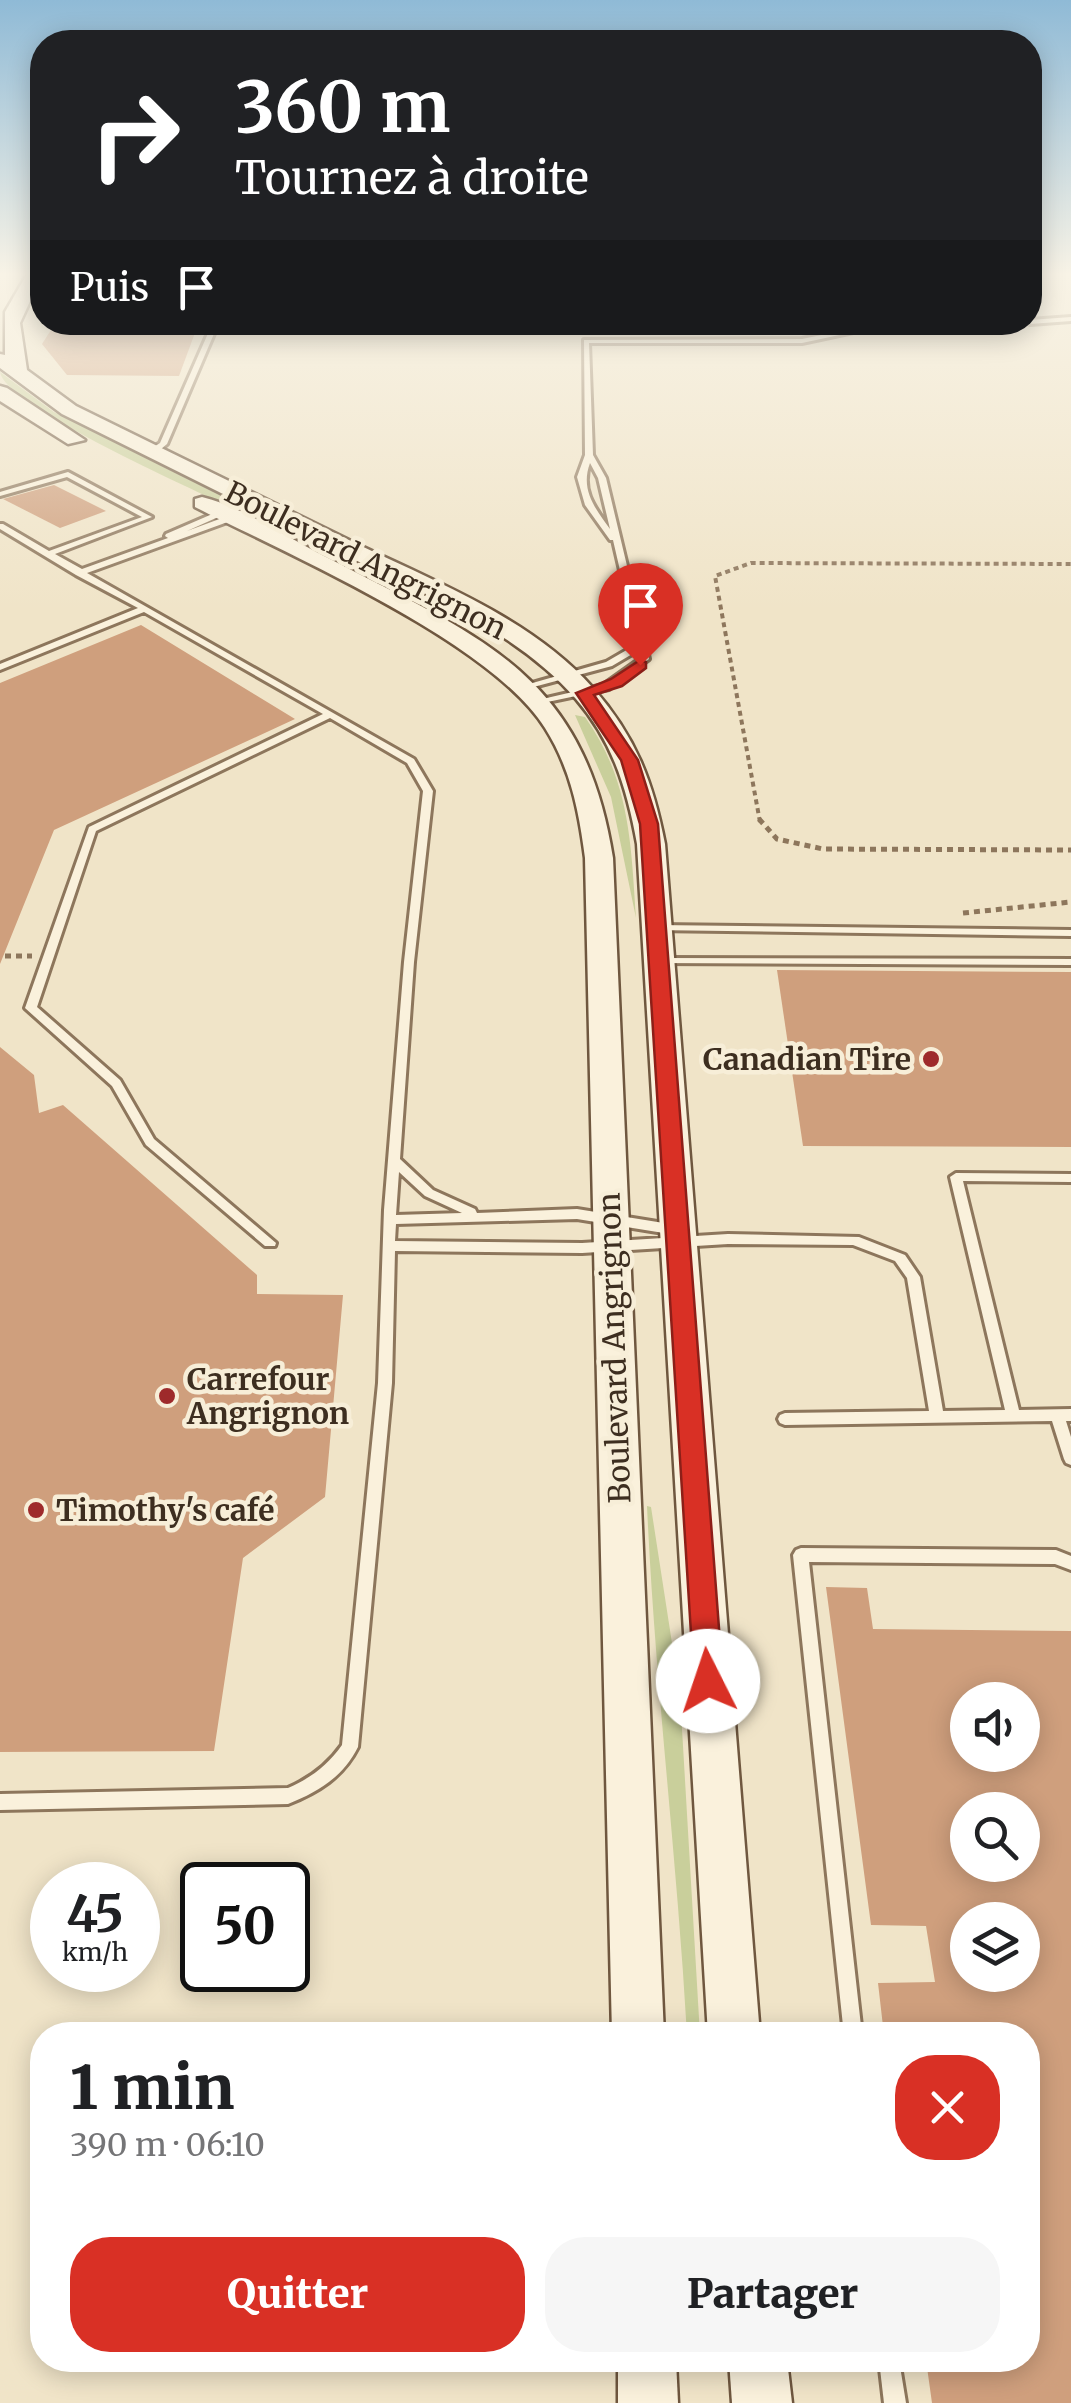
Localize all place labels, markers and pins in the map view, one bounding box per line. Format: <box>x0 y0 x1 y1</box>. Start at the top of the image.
pin <box>598 563 683 666</box>
place label: Canadian Tire <box>703 1040 911 1078</box>
marker: Canadian Tire <box>920 1048 942 1070</box>
place label: Carrefour Angrignon <box>186 1360 349 1432</box>
marker: Carrefour Angrignon <box>156 1385 178 1407</box>
place label: Timothy's café <box>56 1491 274 1529</box>
marker: Timothy's café <box>25 1499 47 1521</box>

